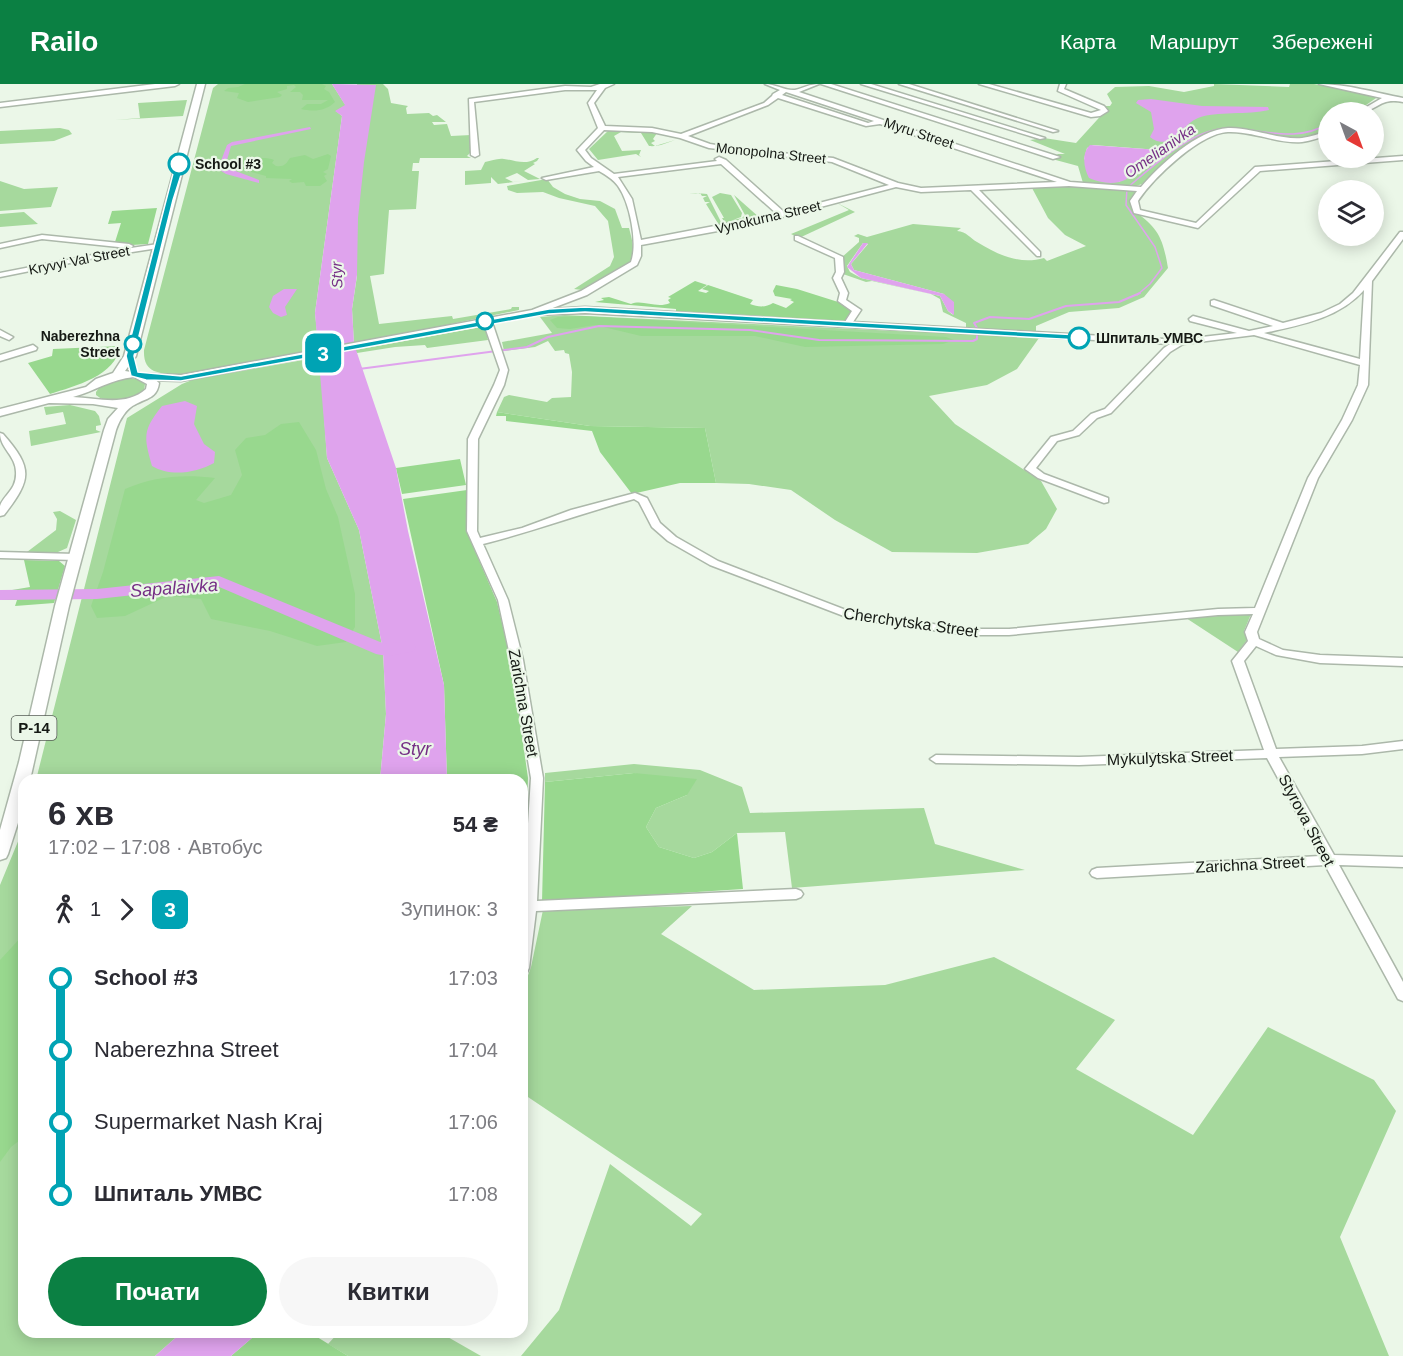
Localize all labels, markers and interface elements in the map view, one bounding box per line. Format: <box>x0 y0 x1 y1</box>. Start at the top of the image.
text: Railo <box>30 26 98 57</box>
text: Карта <box>1060 30 1116 53</box>
text: Маршрут <box>1149 30 1239 53</box>
text: Збережені <box>1272 30 1373 53</box>
north arrow <box>1318 102 1384 168</box>
map controls <box>1318 102 1384 246</box>
street label: Myru Street <box>882 114 956 152</box>
water label: Omelianivka <box>1121 120 1198 181</box>
street label: Monopolna Street <box>715 139 827 167</box>
marker: School #3 <box>168 153 190 175</box>
place label: School #3 <box>195 156 261 172</box>
button: layers <box>1318 180 1384 246</box>
street label: Vynokurna Street <box>714 197 822 237</box>
street label: Kryvyi Val Street <box>27 242 131 278</box>
water label: Styr <box>328 260 345 289</box>
unlabelled marker <box>476 312 494 330</box>
marker: Шпиталь УМВС <box>1068 327 1090 349</box>
place label: Naberezhna Street <box>41 328 120 360</box>
place label: Шпиталь УМВС <box>1096 330 1203 346</box>
line badge: 3 <box>304 334 342 372</box>
marker: Naberezhna Street <box>124 335 142 353</box>
text: 3 <box>317 342 329 365</box>
water label: Sapalaivka <box>129 575 219 601</box>
street label: Cherchytska Street <box>842 605 980 640</box>
street label: Zarichna Street <box>506 648 541 759</box>
road number: Р-14 <box>12 716 57 740</box>
water label: Styr <box>399 739 432 759</box>
street label: Mykulytska Street <box>1107 747 1234 768</box>
street label: Styrova Street <box>1275 771 1338 869</box>
text: 6 хв <box>48 795 114 832</box>
text: 54 ₴ <box>453 812 498 837</box>
text: 17:02 – 17:08 · Автобус <box>48 836 262 858</box>
street label: Zarichna Street <box>1195 853 1306 876</box>
icon: walk <box>48 893 81 926</box>
icon: forward <box>110 893 143 926</box>
text: 1 <box>90 898 101 920</box>
text: 3 <box>164 898 176 921</box>
text: Зупинок: 3 <box>401 898 498 920</box>
text: School #3 <box>94 965 198 990</box>
text: 17:03 <box>448 967 498 989</box>
text: Naberezhna Street <box>94 1037 279 1062</box>
text: 17:04 <box>448 1039 498 1061</box>
text: Supermarket Nash Kraj <box>94 1109 323 1134</box>
text: 17:06 <box>448 1111 498 1133</box>
text: Шпиталь УМВС <box>94 1181 263 1206</box>
text: 17:08 <box>448 1183 498 1205</box>
button: Почати <box>48 1257 267 1326</box>
button: Квитки <box>279 1257 498 1326</box>

